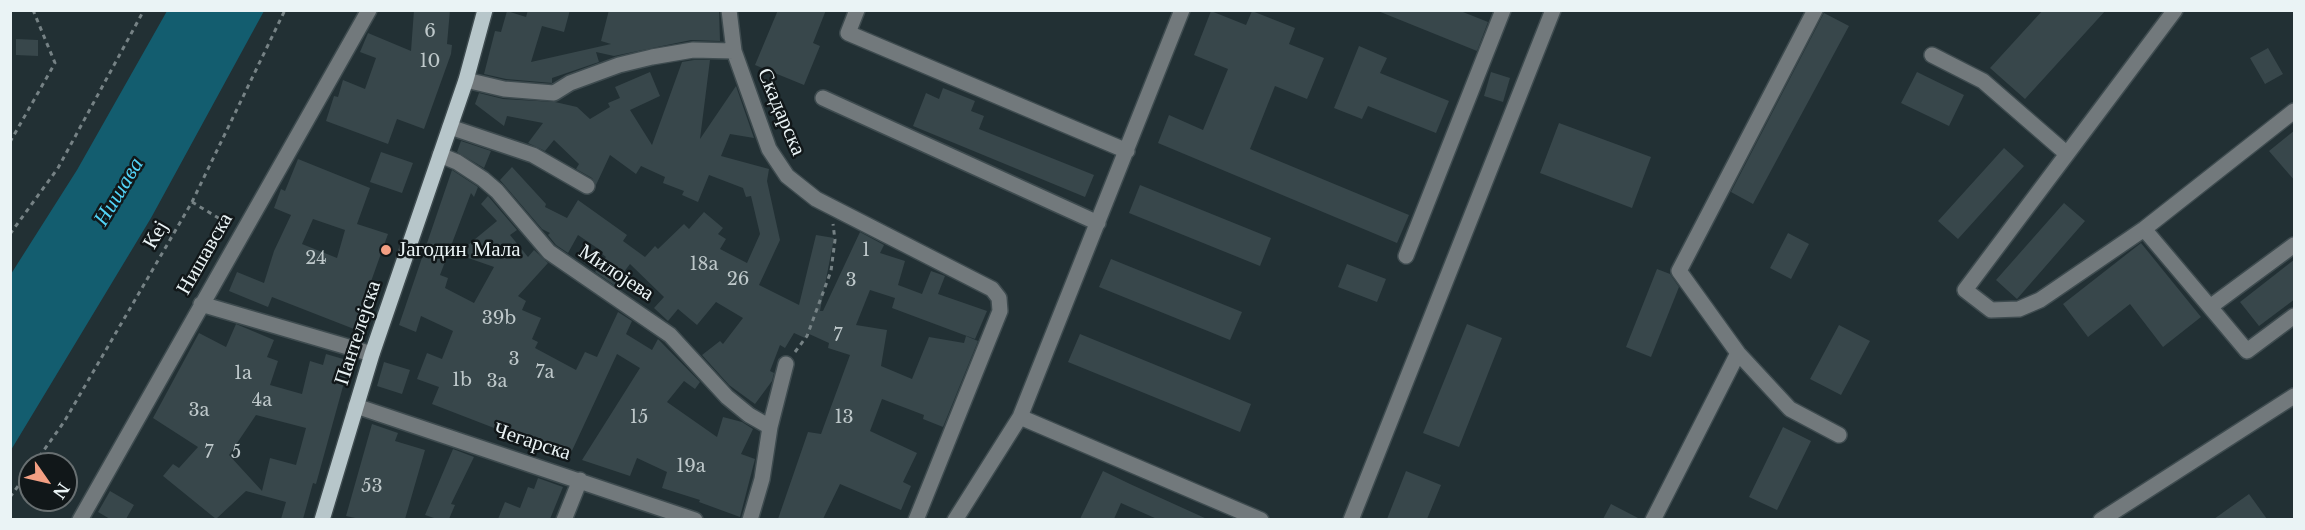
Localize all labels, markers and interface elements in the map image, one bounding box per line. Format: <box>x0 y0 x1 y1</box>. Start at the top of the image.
house number: 6 <box>424 21 436 43</box>
house number: 10 <box>420 51 440 73</box>
street label: Скадарска <box>751 65 811 159</box>
water label: Нишава <box>88 153 150 231</box>
street label: Нишавска <box>172 209 238 299</box>
street label: Кеј <box>138 216 174 254</box>
place label: Јагодин Мала <box>398 237 521 263</box>
street label: Милојева <box>573 239 659 307</box>
house number: 1 <box>862 240 870 262</box>
marker: Јагодин Мала <box>379 243 393 257</box>
house number: 24 <box>305 248 327 270</box>
house number: 18a <box>690 254 718 276</box>
house number: 26 <box>727 269 749 291</box>
house number: 3 <box>845 270 857 292</box>
street label: Пантелејска <box>329 278 387 388</box>
house number: 39b <box>482 308 516 330</box>
house number: 7 <box>833 325 843 347</box>
house number: 3 <box>508 349 520 371</box>
house number: 7a <box>535 362 555 384</box>
house number: 1a <box>234 363 252 385</box>
house number: 1b <box>452 370 472 392</box>
house number: 3a <box>486 371 508 393</box>
house number: 4a <box>252 390 272 412</box>
house number: 3a <box>188 400 210 422</box>
house number: 15 <box>630 407 648 429</box>
house number: 13 <box>834 407 854 429</box>
street label: Чегарска <box>490 418 574 466</box>
house number: 7 <box>204 442 214 464</box>
house number: 5 <box>231 442 241 464</box>
north arrow <box>18 452 78 512</box>
house number: 19a <box>676 456 706 478</box>
house number: 53 <box>361 476 383 498</box>
text: N <box>49 479 74 503</box>

